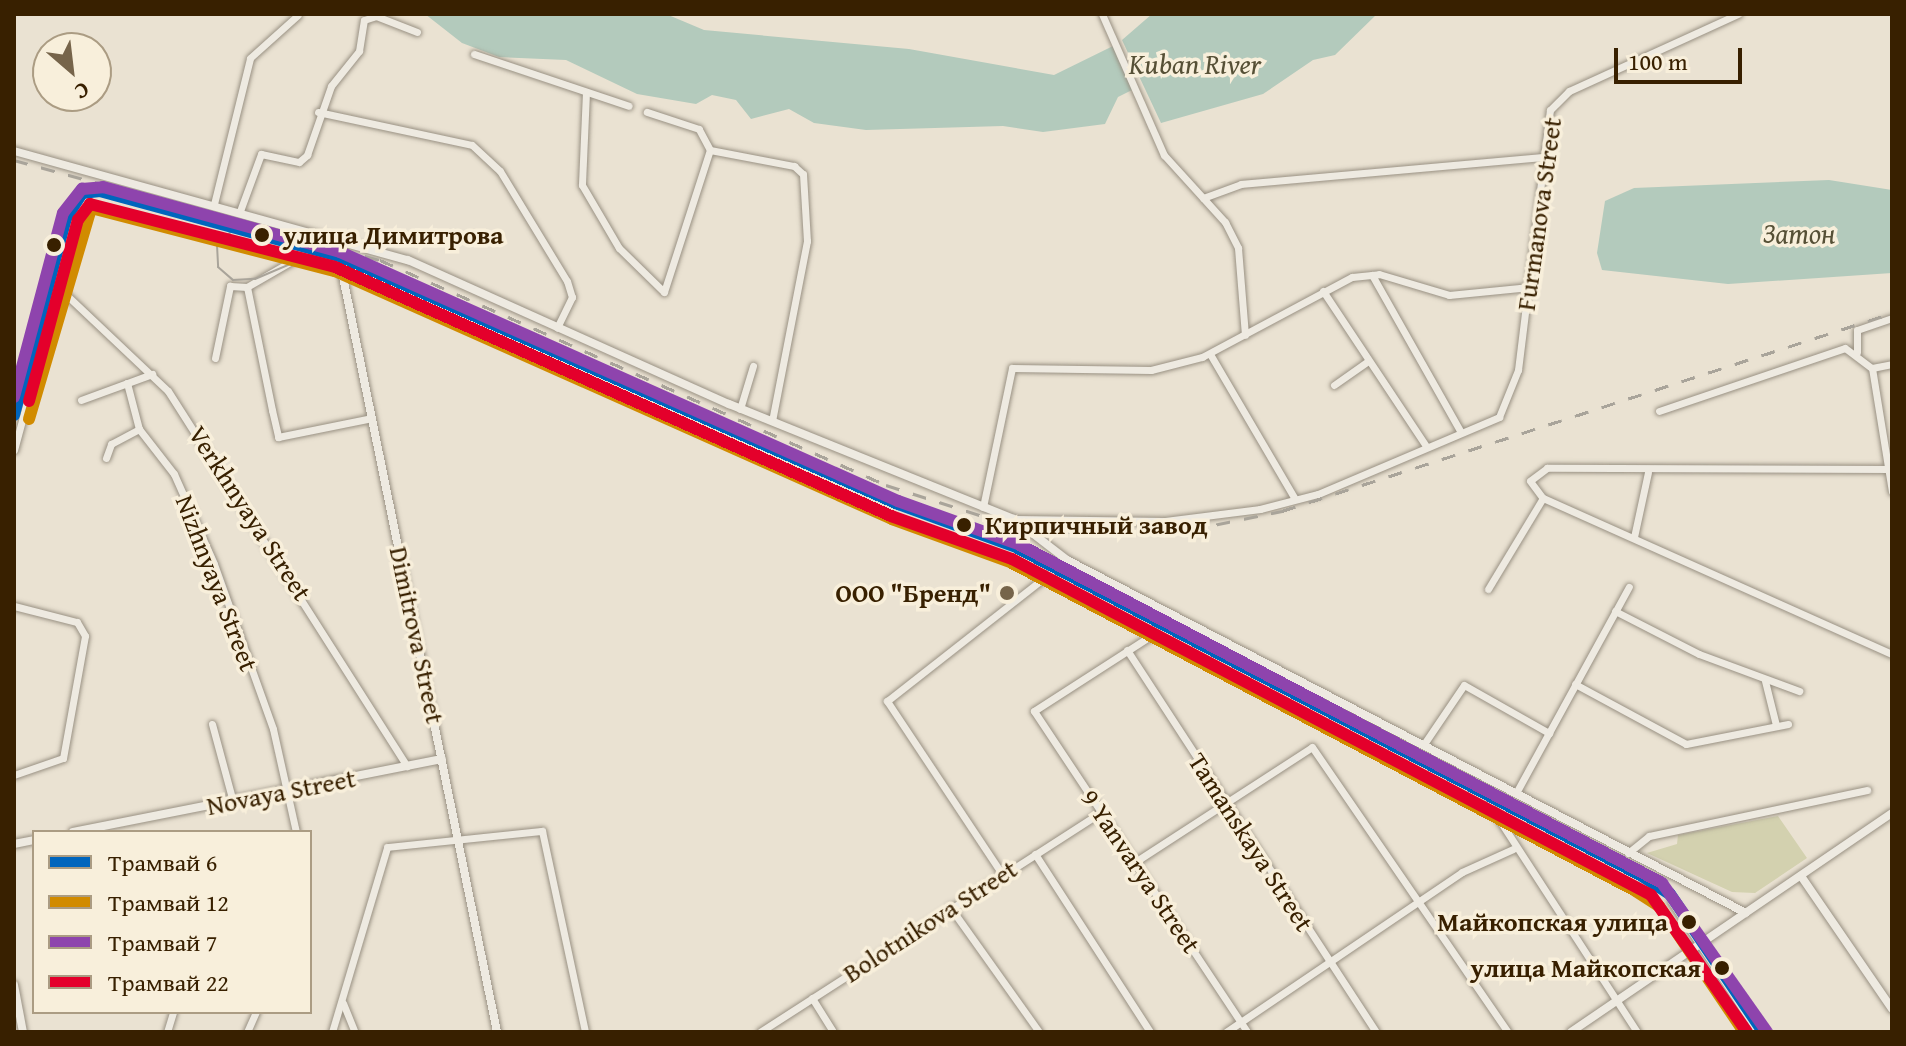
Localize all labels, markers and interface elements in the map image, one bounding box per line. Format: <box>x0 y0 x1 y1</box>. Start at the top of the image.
north arrow <box>32 32 112 112</box>
scale bar <box>1618 32 1746 82</box>
text: 100 m <box>1628 44 1688 79</box>
water label: Kuban River <box>1129 47 1261 81</box>
text: С <box>69 74 95 108</box>
street label: Furmanova Street <box>1510 115 1568 313</box>
water label: Затон <box>1763 216 1835 250</box>
place label: улица Димитрова <box>283 219 504 251</box>
marker: улица Димитрова <box>248 221 276 249</box>
unlabelled marker <box>40 231 68 259</box>
street label: Verkhnyaya Street <box>182 420 318 606</box>
street label: Nizhnyaya Street <box>169 491 265 675</box>
place label: Кирпичный завод <box>985 509 1208 541</box>
marker: Кирпичный завод <box>950 511 978 539</box>
street label: Dimitrova Street <box>383 544 451 726</box>
place label: ООО "Бренд" <box>836 577 991 609</box>
marker: ООО "Бренд" <box>998 584 1016 602</box>
street label: Tamanskaya Street <box>1182 747 1320 937</box>
street label: Novaya Street <box>204 762 358 822</box>
street label: 9 Yanvarya Street <box>1075 783 1207 959</box>
legend <box>32 830 312 1014</box>
text: Трамвай 6 <box>108 845 217 880</box>
street label: Bolotnikova Street <box>837 853 1023 989</box>
text: Трамвай 12 <box>108 885 229 920</box>
place label: Майкопская улица <box>1437 906 1668 938</box>
marker: Майкопская улица <box>1675 908 1703 936</box>
text: Трамвай 7 <box>108 925 217 960</box>
place label: улица Майкопская <box>1470 952 1701 984</box>
marker: улица Майкопская <box>1708 954 1736 982</box>
text: Трамвай 22 <box>108 965 229 1000</box>

